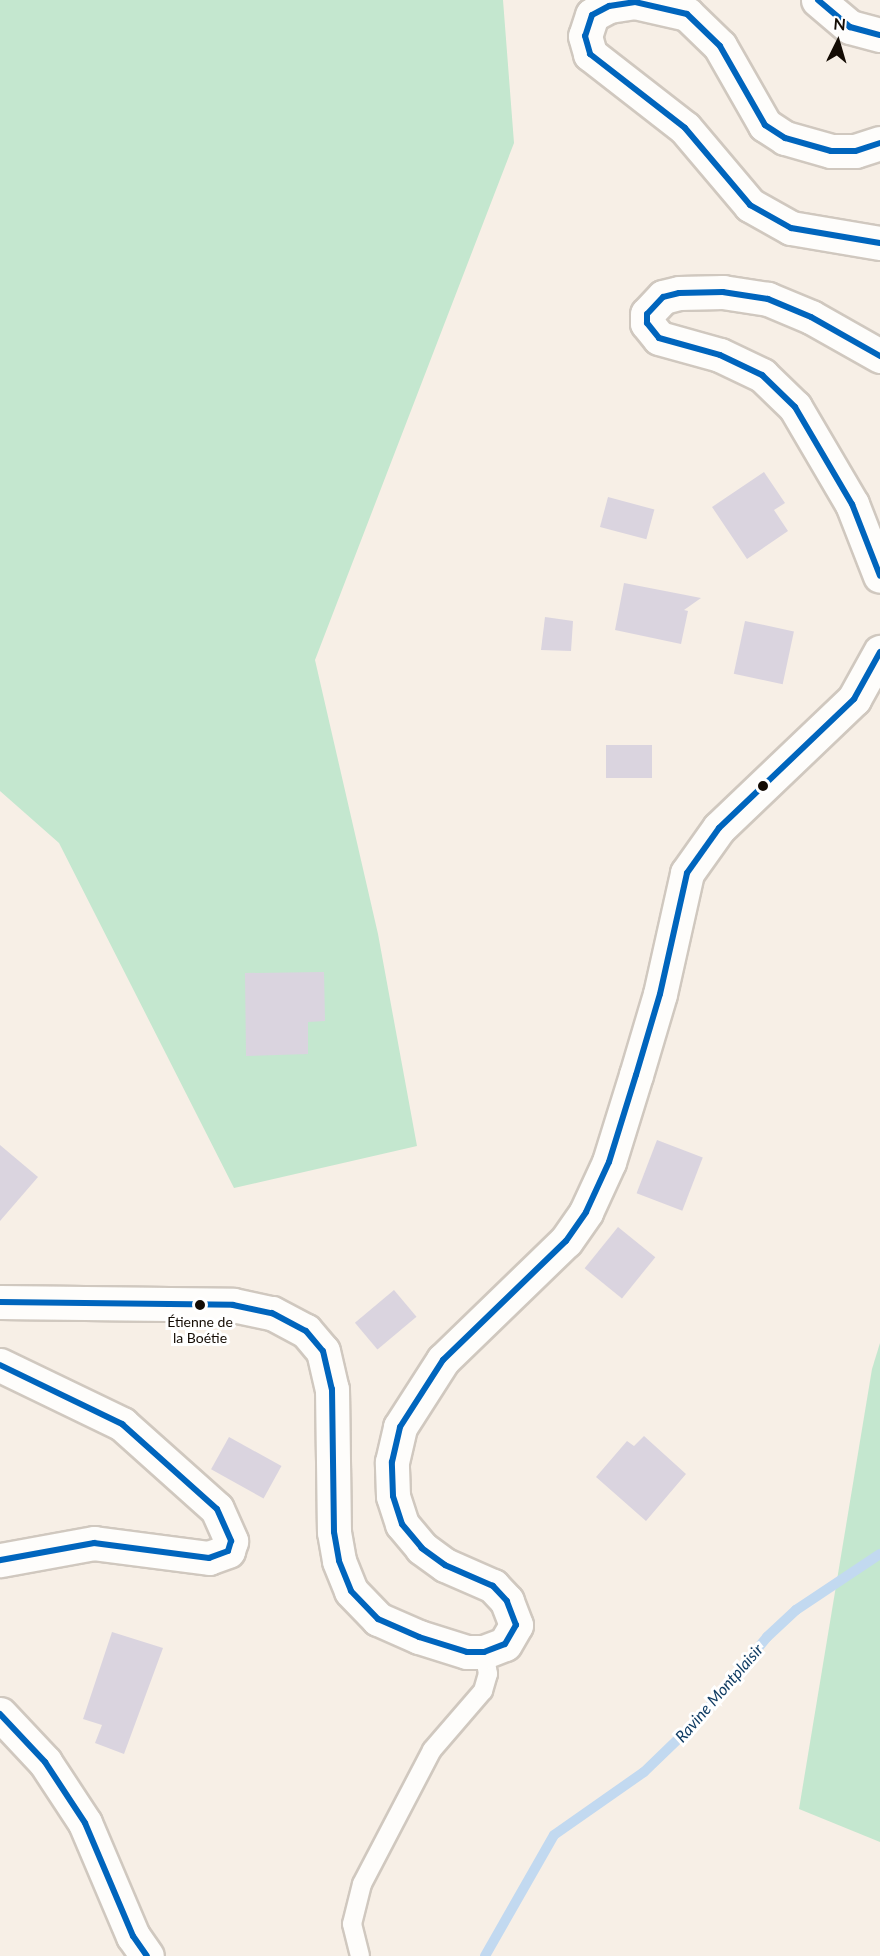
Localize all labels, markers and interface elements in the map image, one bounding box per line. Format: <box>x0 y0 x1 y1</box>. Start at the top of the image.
north arrow <box>808 12 868 72</box>
text: N <box>833 14 847 34</box>
unlabelled marker <box>757 780 769 792</box>
marker: Étienne de la Boétie <box>194 1299 206 1311</box>
place label: Étienne de la Boétie <box>167 1314 233 1346</box>
water label: Ravine Montplaisir <box>671 1640 767 1746</box>

